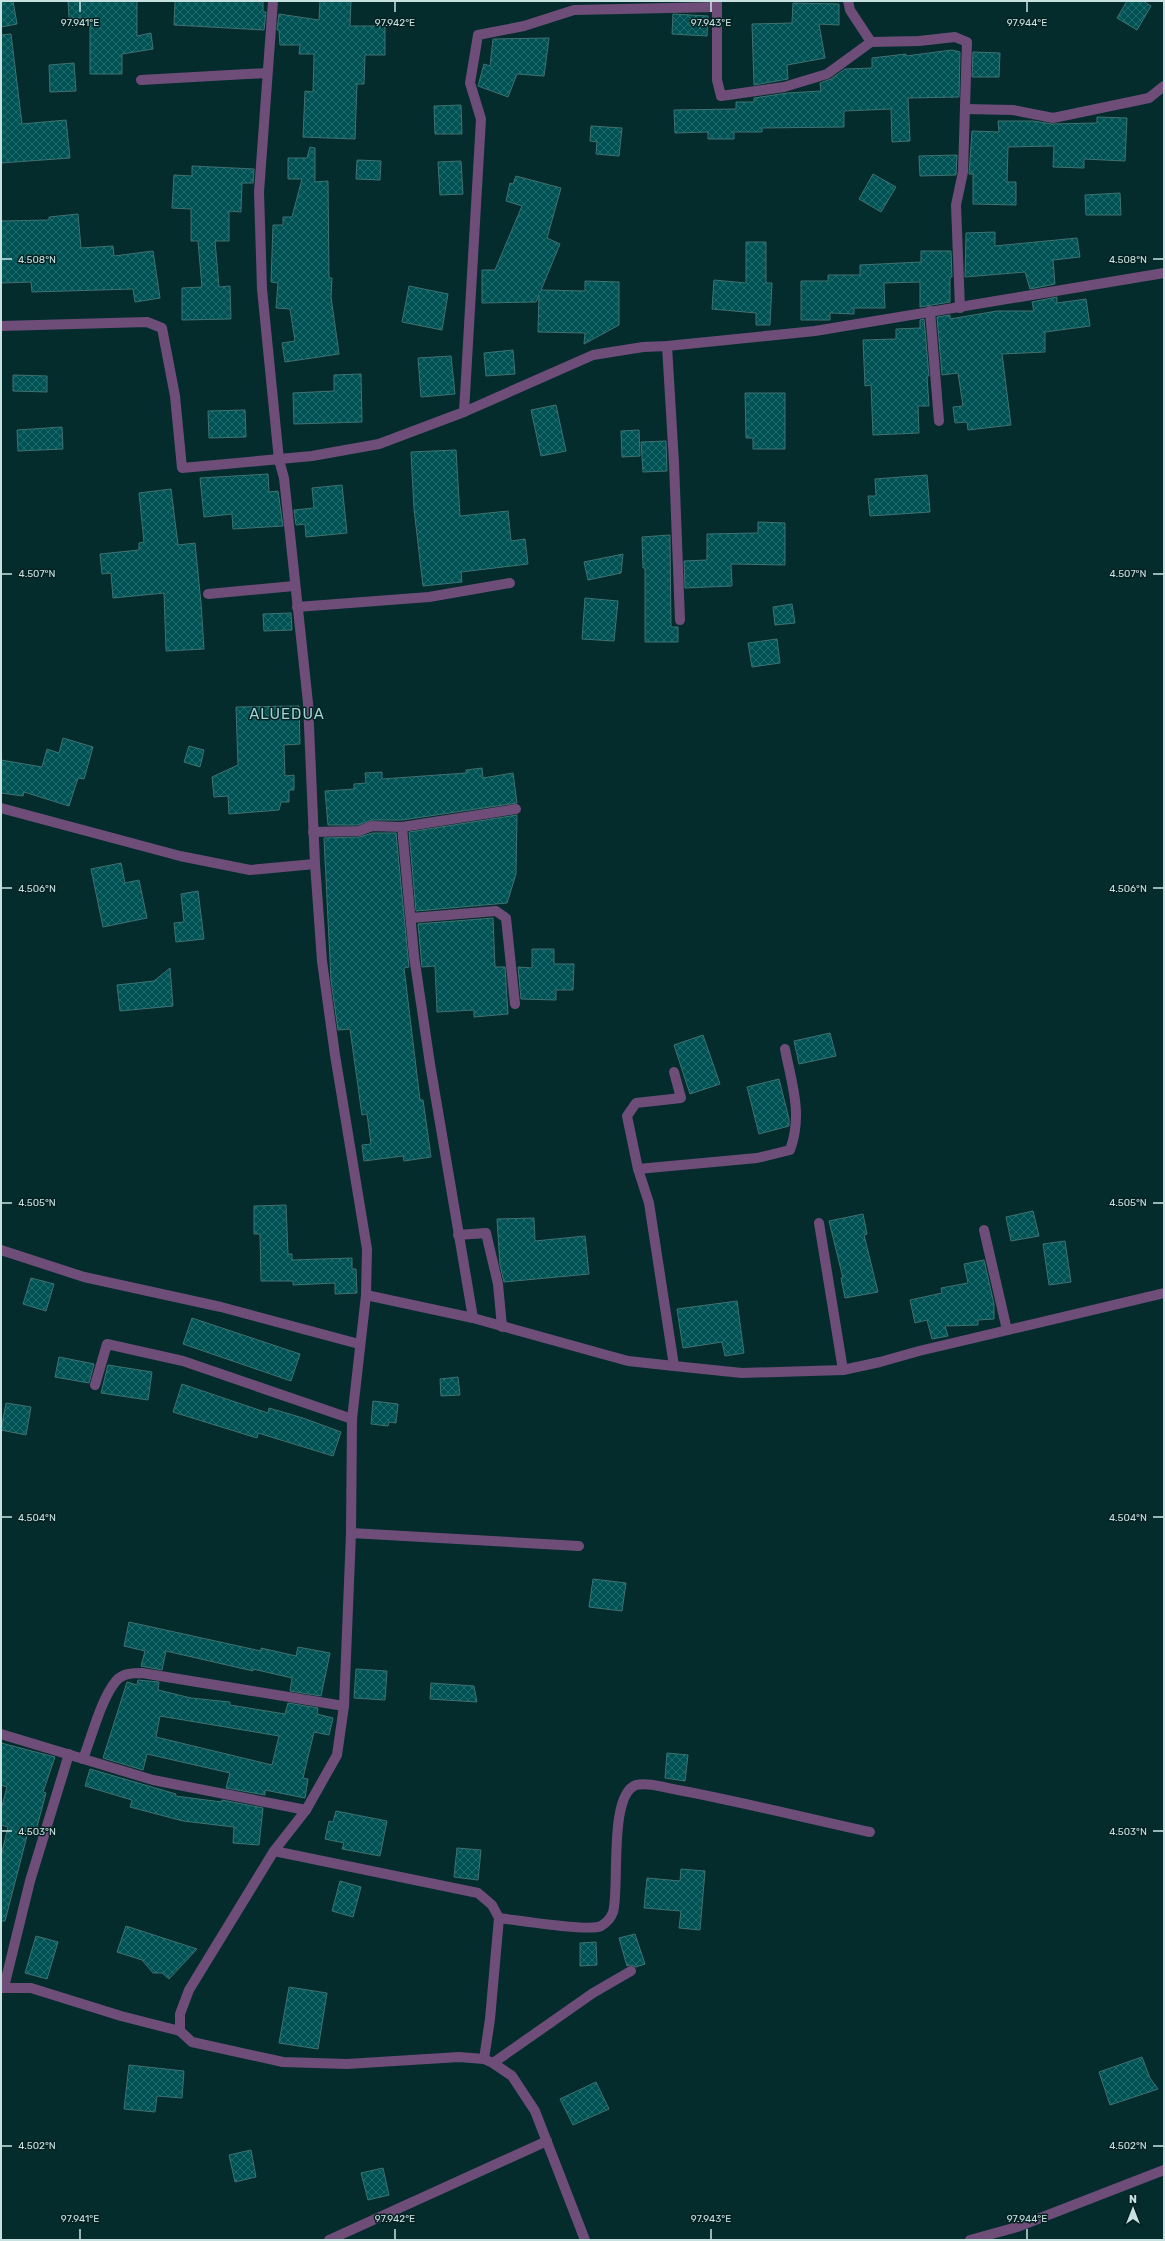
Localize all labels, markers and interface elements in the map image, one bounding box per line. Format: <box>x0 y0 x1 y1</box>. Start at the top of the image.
text: 97.941°E <box>61 17 99 29</box>
text: 97.942°E <box>375 17 415 29</box>
text: 97.943°E <box>691 17 731 29</box>
text: 97.944°E <box>1007 17 1047 29</box>
text: 4.508°N <box>18 254 56 266</box>
text: 4.508°N <box>1109 254 1147 266</box>
text: 4.507°N <box>19 568 55 580</box>
text: 4.507°N <box>1110 568 1146 580</box>
district label: ALUEDUA <box>249 705 325 723</box>
text: 4.506°N <box>18 883 56 895</box>
text: 4.506°N <box>1109 883 1147 895</box>
text: 4.505°N <box>18 1197 56 1209</box>
text: 4.505°N <box>1109 1197 1147 1209</box>
text: 4.504°N <box>18 1512 56 1524</box>
text: 4.504°N <box>1109 1512 1147 1524</box>
text: 4.503°N <box>18 1826 56 1838</box>
text: 4.503°N <box>1109 1826 1147 1838</box>
text: 4.502°N <box>18 2140 56 2152</box>
text: 4.502°N <box>1109 2140 1147 2152</box>
north arrow <box>1113 2189 1153 2229</box>
text: N <box>1129 2193 1137 2206</box>
text: 97.941°E <box>61 2213 99 2225</box>
text: 97.942°E <box>375 2213 415 2225</box>
text: 97.943°E <box>691 2213 731 2225</box>
text: 97.944°E <box>1007 2213 1047 2225</box>

